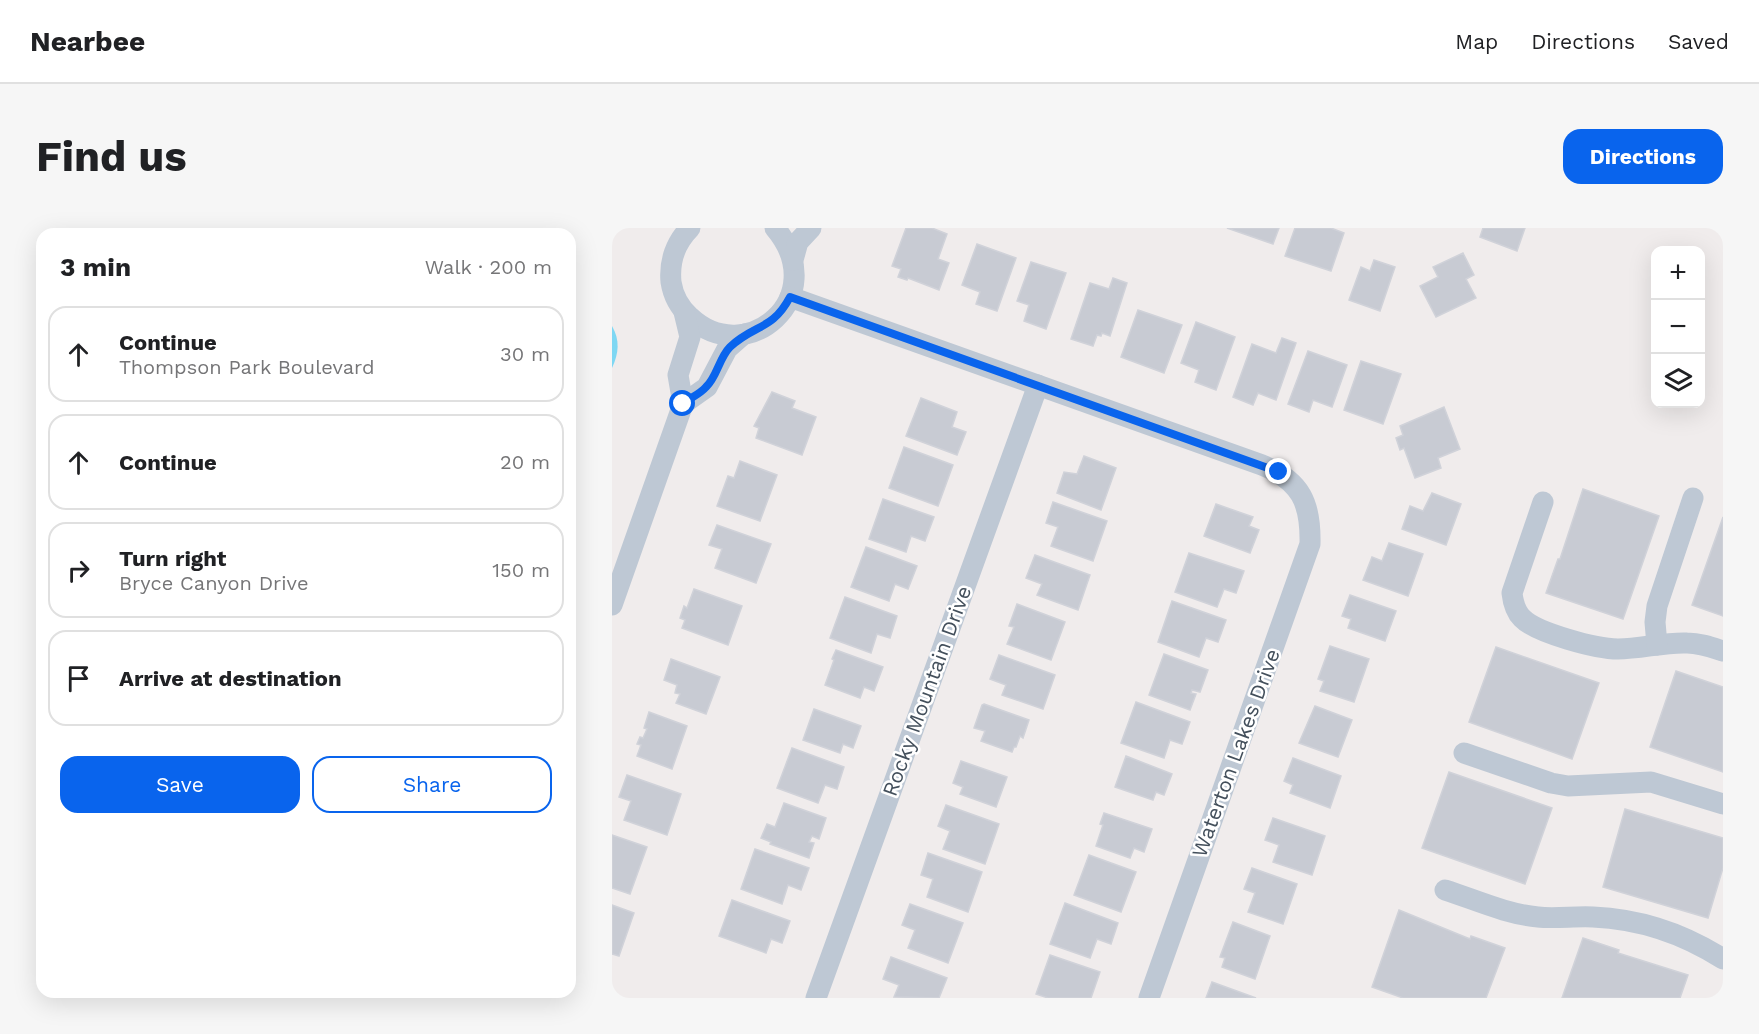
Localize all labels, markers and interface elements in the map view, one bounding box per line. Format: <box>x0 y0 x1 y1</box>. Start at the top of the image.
text: Nearbee <box>30 25 145 58</box>
text: Map <box>1455 29 1498 54</box>
text: Directions <box>1531 29 1635 54</box>
text: Saved <box>1668 29 1729 54</box>
button: Directions <box>1563 129 1723 184</box>
text: Find us <box>36 132 187 181</box>
map controls <box>1651 246 1705 408</box>
button: + <box>1651 246 1705 300</box>
text: 3 min <box>60 252 131 282</box>
text: Walk · 200 m <box>425 255 552 279</box>
button: − <box>1651 300 1705 354</box>
text: Continue <box>119 330 217 355</box>
icon: ahead <box>62 338 95 371</box>
text: 30 m <box>500 342 550 366</box>
button: layers <box>1651 354 1705 408</box>
text: Thompson Park Boulevard <box>119 355 374 379</box>
route start <box>669 390 695 416</box>
icon: ahead <box>62 446 95 479</box>
text: Continue <box>119 450 217 475</box>
text: 20 m <box>500 450 550 474</box>
route end <box>1265 458 1291 484</box>
text: Turn right <box>119 546 226 571</box>
icon: right <box>62 554 95 587</box>
text: 150 m <box>492 558 550 582</box>
text: Bryce Canyon Drive <box>119 571 309 595</box>
street label: Rocky Mountain Drive <box>877 582 976 799</box>
street label: Waterton Lakes Drive <box>1186 645 1285 860</box>
icon: arrive <box>62 662 95 695</box>
text: Arrive at destination <box>119 666 342 691</box>
button: Save <box>60 756 300 813</box>
button: Share <box>312 756 552 813</box>

